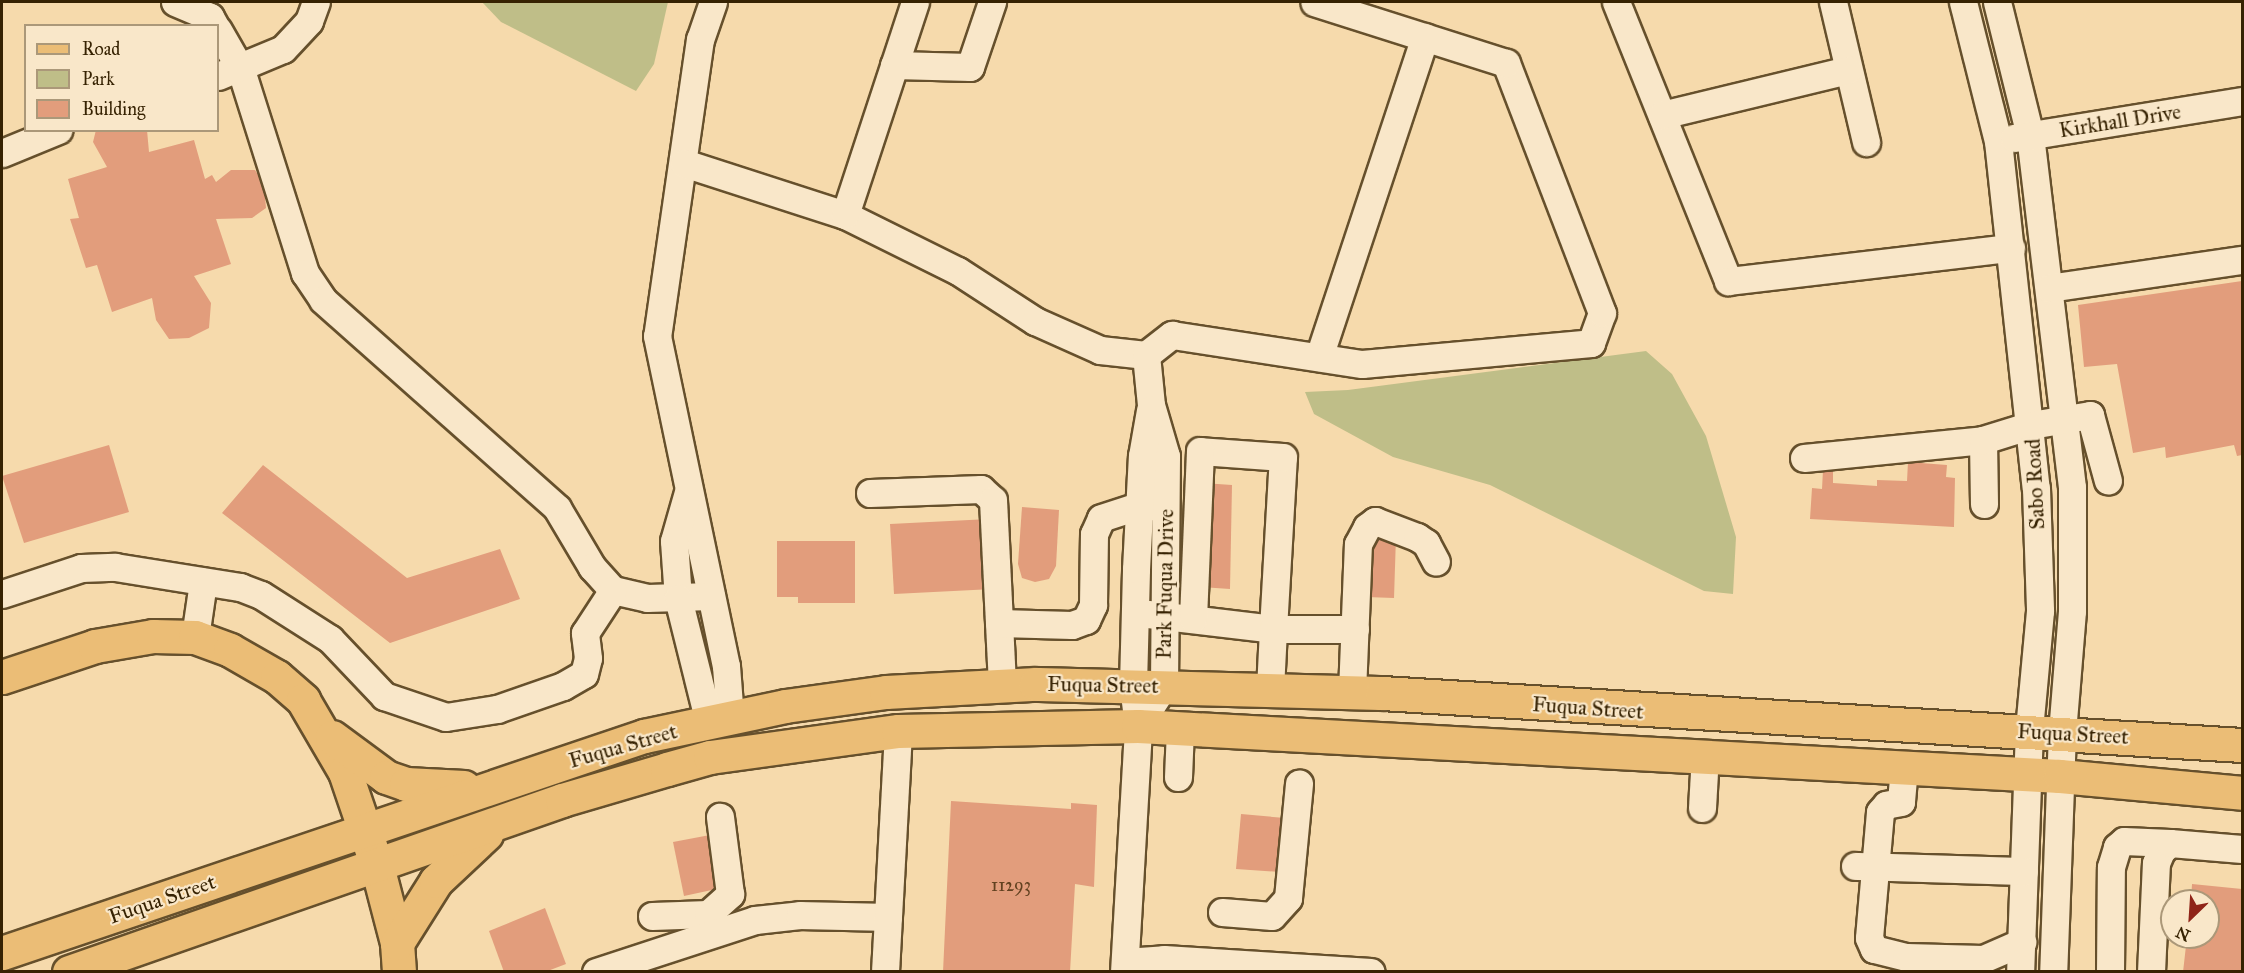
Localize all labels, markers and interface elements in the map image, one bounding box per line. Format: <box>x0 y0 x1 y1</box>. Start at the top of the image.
legend <box>24 24 219 132</box>
text: Road <box>82 38 120 60</box>
text: Park <box>82 68 115 90</box>
text: Building <box>82 98 145 120</box>
street label: Kirkhall Drive <box>2057 99 2183 143</box>
street label: Sabo Road <box>2020 438 2050 530</box>
street label: Park Fuqua Drive <box>1151 509 1179 659</box>
street label: Fuqua Street <box>1047 671 1159 699</box>
street label: Fuqua Street <box>1532 692 1644 724</box>
street label: Fuqua Street <box>2017 718 2129 750</box>
street label: Fuqua Street <box>566 719 680 773</box>
street label: Fuqua Street <box>105 869 219 929</box>
house number: 11293 <box>991 874 1031 896</box>
north arrow <box>2160 889 2220 949</box>
text: N <box>2173 922 2193 945</box>

